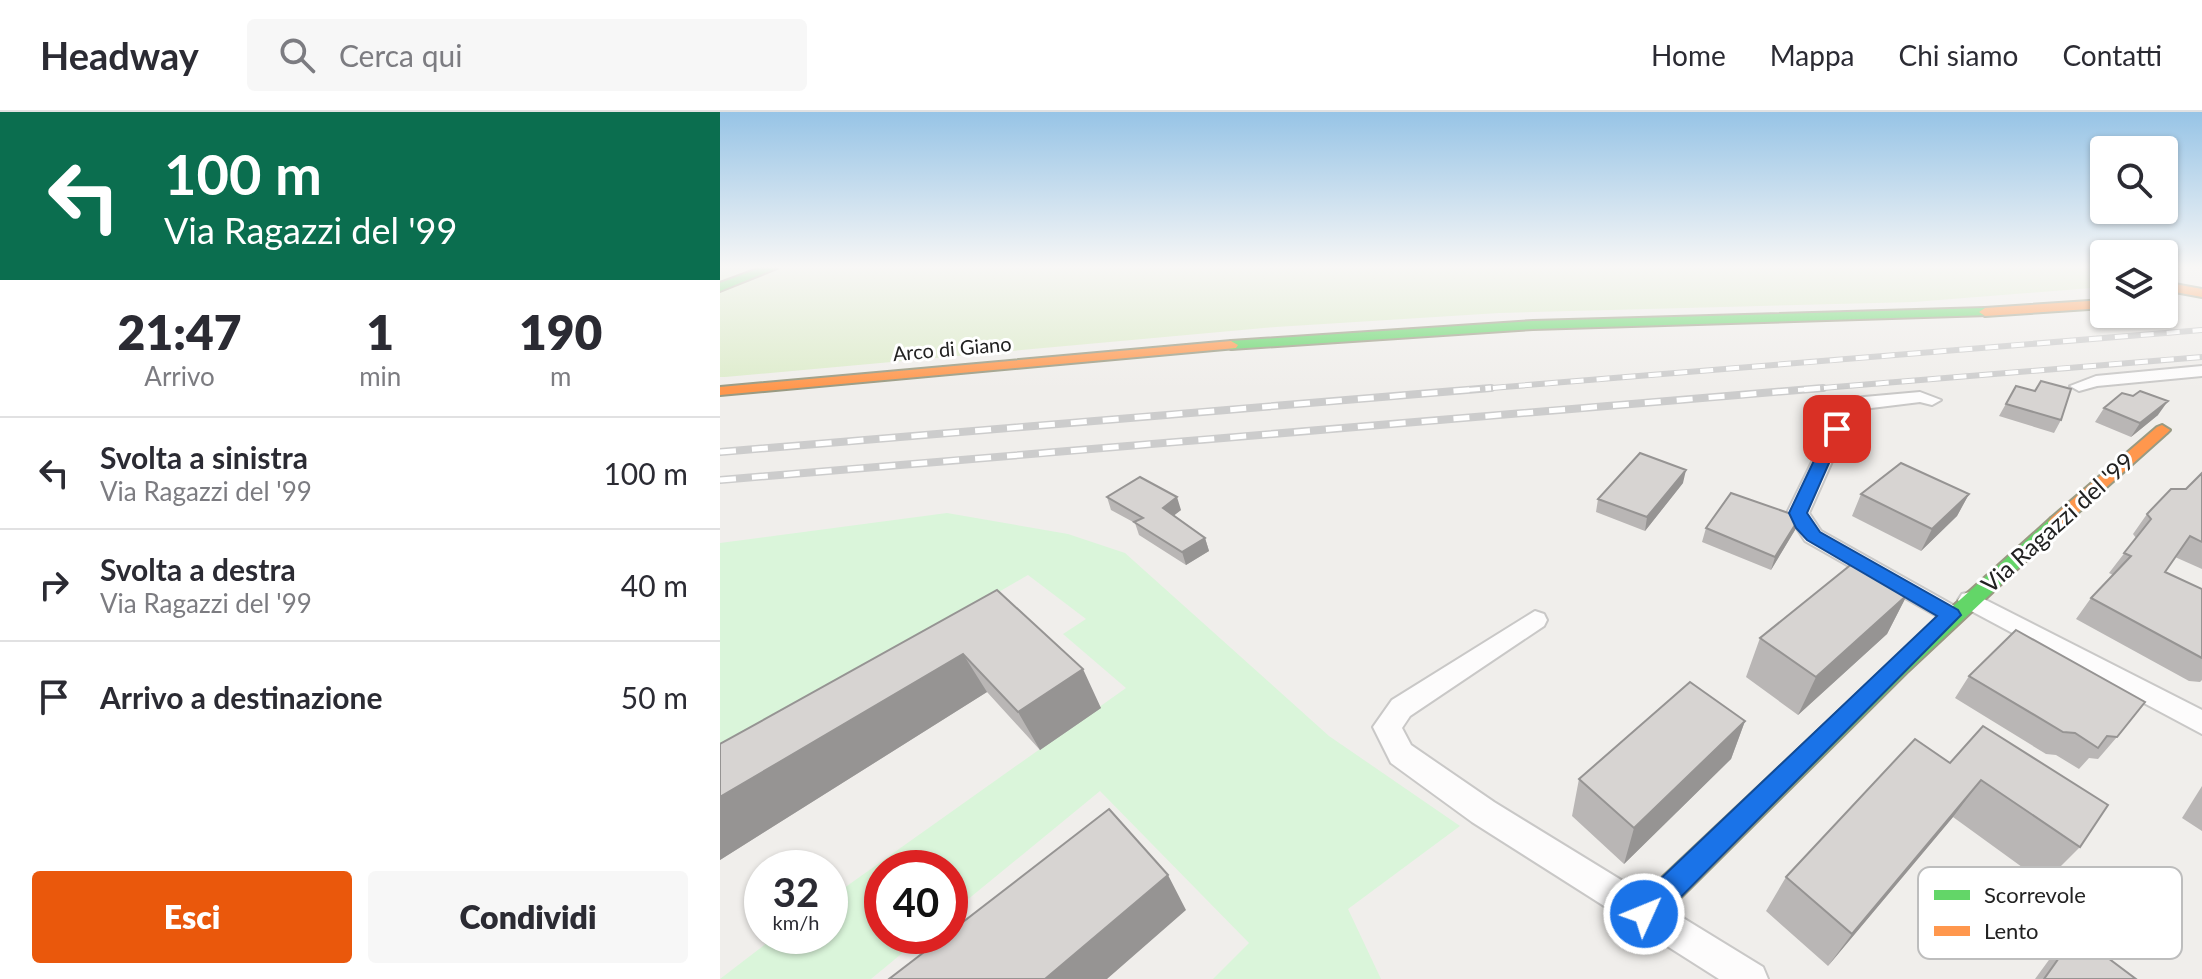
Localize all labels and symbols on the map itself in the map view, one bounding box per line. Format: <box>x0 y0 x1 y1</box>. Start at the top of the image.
street label: Arco di Giano <box>892 331 1012 365</box>
pin <box>1803 395 1871 463</box>
street label: Via Ragazzi del '99 <box>1975 446 2139 598</box>
speed limit sign: 40 <box>864 850 968 954</box>
legend <box>1918 867 2182 959</box>
position arrow <box>1602 872 1686 956</box>
text: Scorrevole <box>1984 881 2086 908</box>
text: Lento <box>1984 917 2039 944</box>

